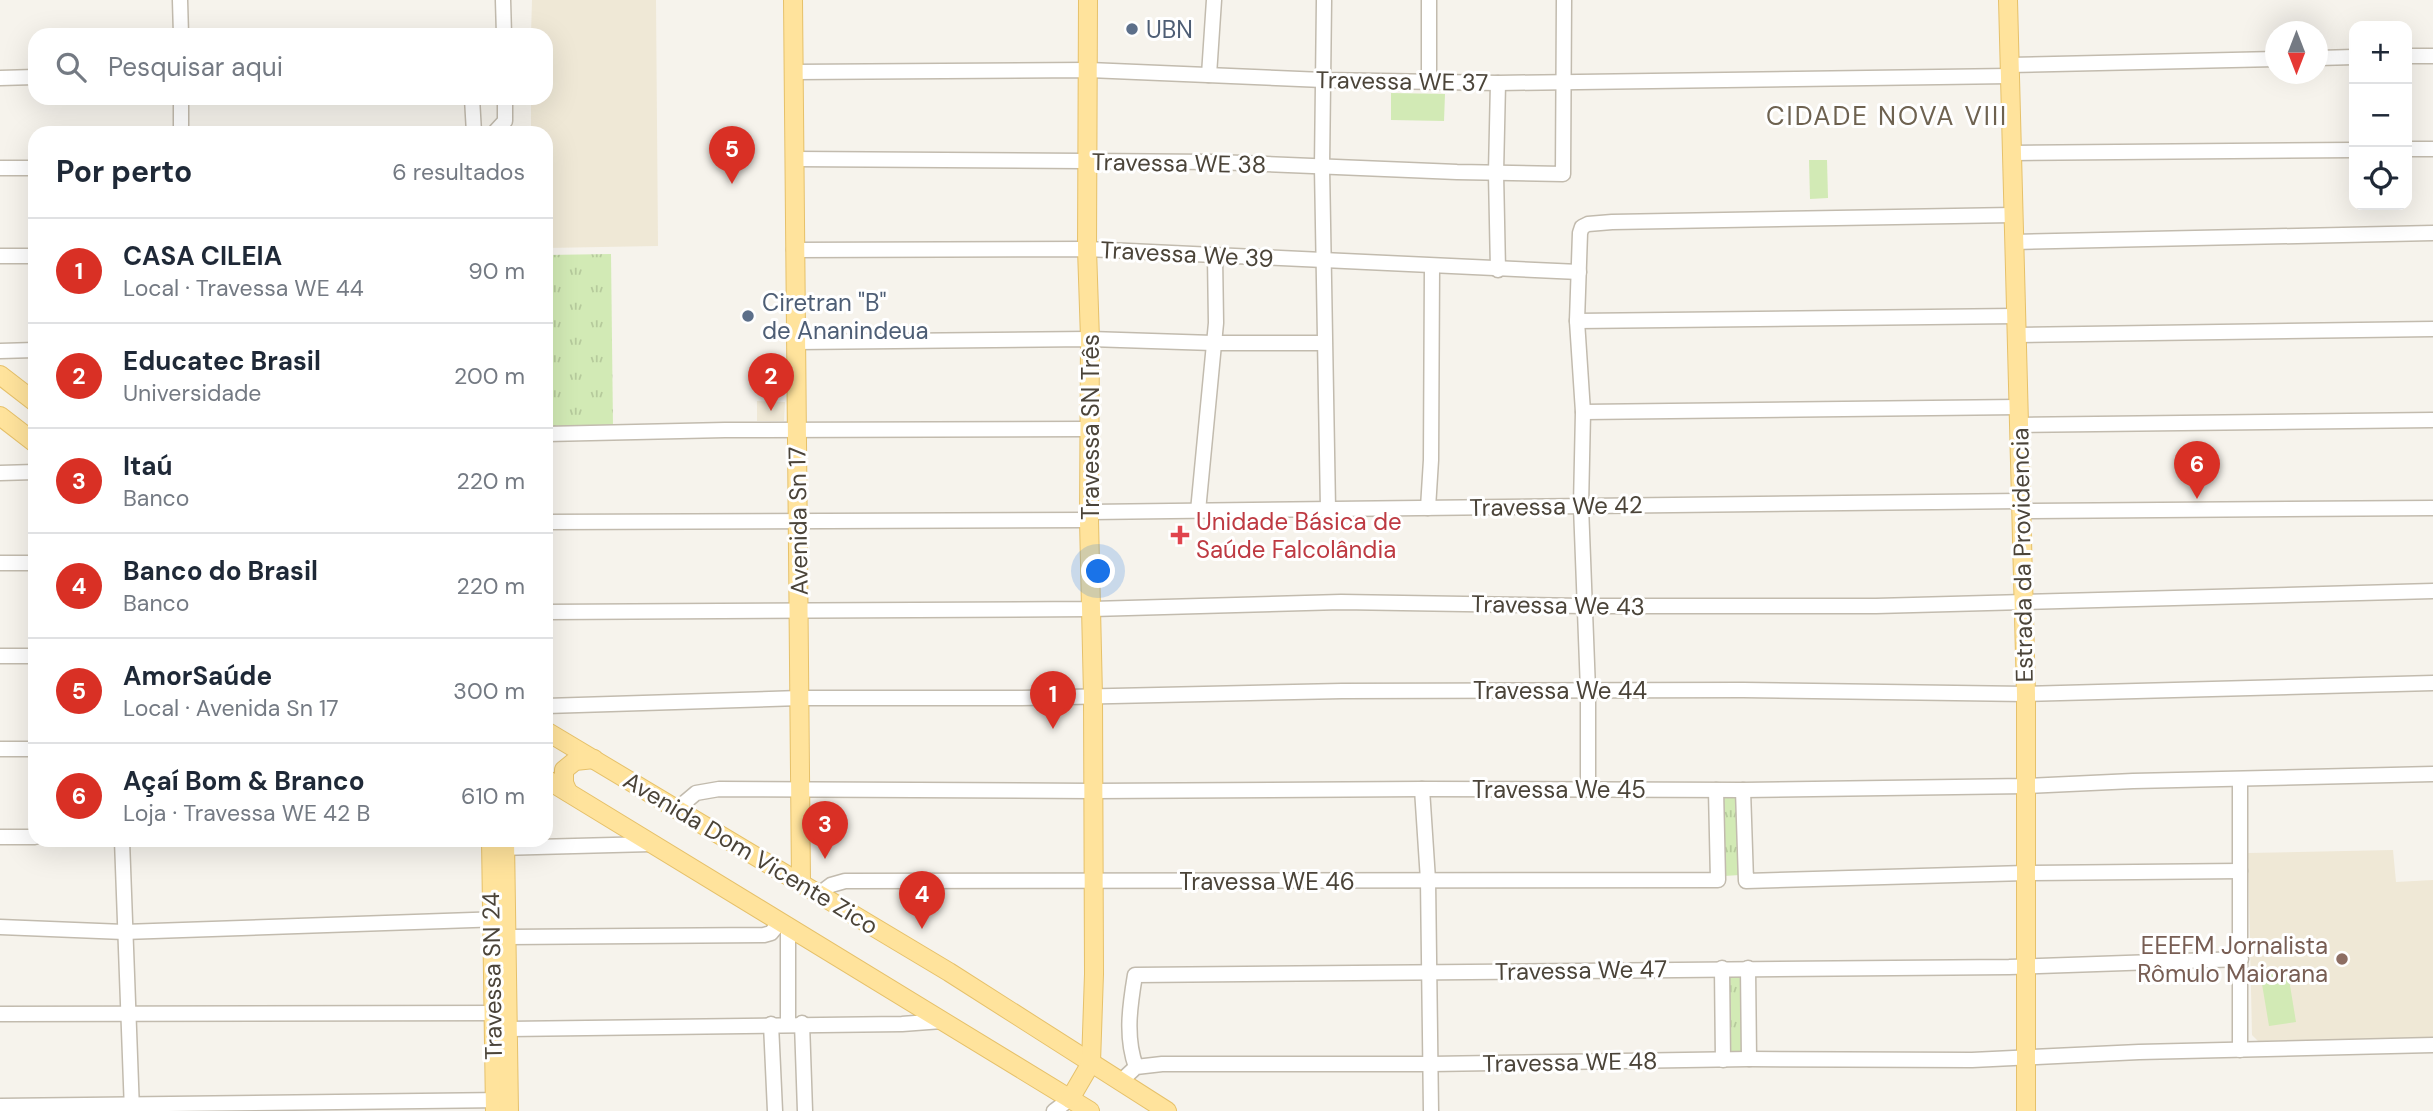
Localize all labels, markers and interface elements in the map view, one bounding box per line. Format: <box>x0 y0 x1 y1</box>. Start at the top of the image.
place label: UBN <box>1146 14 1193 45</box>
marker: UBN <box>1124 21 1140 37</box>
north arrow <box>2265 21 2328 84</box>
map controls <box>2349 21 2412 210</box>
button: + <box>2349 21 2412 84</box>
search box <box>28 28 553 105</box>
icon: search <box>52 48 90 86</box>
text: Pesquisar aqui <box>108 50 283 84</box>
street label: Travessa WE 37 <box>1315 64 1489 98</box>
button: − <box>2349 84 2412 147</box>
district label: CIDADE NOVA VIII <box>1766 99 2008 133</box>
pin: 5 <box>709 126 755 184</box>
street label: Travessa WE 38 <box>1091 146 1267 180</box>
button: locate <box>2349 147 2412 210</box>
text: Por perto <box>56 152 192 191</box>
text: 6 resultados <box>392 157 525 187</box>
street label: Travessa We 39 <box>1100 234 1274 274</box>
text: CASA CILEIA <box>123 239 282 273</box>
text: 1 <box>75 256 83 286</box>
text: 90 m <box>468 256 525 286</box>
text: Local · Travessa WE 44 <box>123 273 364 303</box>
place label: Ciretran "B" de Ananindeua <box>762 287 929 346</box>
marker: Ciretran "B" de Ananindeua <box>740 308 756 324</box>
street label: Travessa SN Três <box>1075 334 1106 520</box>
text: Educatec Brasil <box>123 344 321 378</box>
pin: 2 <box>748 353 794 411</box>
text: 2 <box>72 361 86 391</box>
text: 200 m <box>454 361 525 391</box>
text: Universidade <box>123 378 261 408</box>
street label: Estrada da Providencia <box>2004 427 2040 683</box>
pin: 6 <box>2174 441 2220 499</box>
street label: Avenida Sn 17 <box>781 446 815 596</box>
text: Itaú <box>123 449 173 483</box>
text: 3 <box>72 466 86 496</box>
text: 220 m <box>456 466 525 496</box>
text: Banco <box>123 483 189 513</box>
street label: Travessa We 42 <box>1469 489 1643 523</box>
place label: Unidade Básica de Saúde Falcolândia <box>1196 506 1402 565</box>
marker: Unidade Básica de Saúde Falcolândia <box>1170 525 1190 545</box>
text: Banco do Brasil <box>123 554 318 588</box>
your location <box>1081 554 1115 588</box>
text: 4 <box>72 571 86 601</box>
text: 220 m <box>456 571 525 601</box>
text: Banco <box>123 588 189 618</box>
street label: Travessa We 43 <box>1471 588 1645 622</box>
text: AmorSaúde <box>123 659 272 693</box>
pin: 1 <box>1030 671 1076 729</box>
street label: Travessa We 44 <box>1473 675 1647 706</box>
text: 5 <box>72 676 86 706</box>
text: 300 m <box>453 676 525 706</box>
text: Local · Avenida Sn 17 <box>123 693 338 723</box>
text: Açaí Bom & Branco <box>123 764 365 798</box>
street label: Avenida Dom Vicente Zico <box>618 765 884 941</box>
street label: Travessa We 45 <box>1472 774 1646 805</box>
text: 6 <box>72 781 86 811</box>
text: 610 m <box>461 781 525 811</box>
text: Loja · Travessa WE 42 B <box>123 798 370 828</box>
pin: 3 <box>802 801 848 859</box>
street label: Travessa WE 46 <box>1179 866 1355 897</box>
pin: 4 <box>899 871 945 929</box>
street label: Travessa SN 24 <box>475 892 509 1060</box>
place label: EEEFM Jornalista Rômulo Maiorana <box>2137 930 2328 989</box>
marker: EEEFM Jornalista Rômulo Maiorana <box>2334 951 2350 967</box>
street label: Travessa We 47 <box>1495 953 1667 987</box>
street label: Travessa WE 48 <box>1482 1045 1658 1079</box>

